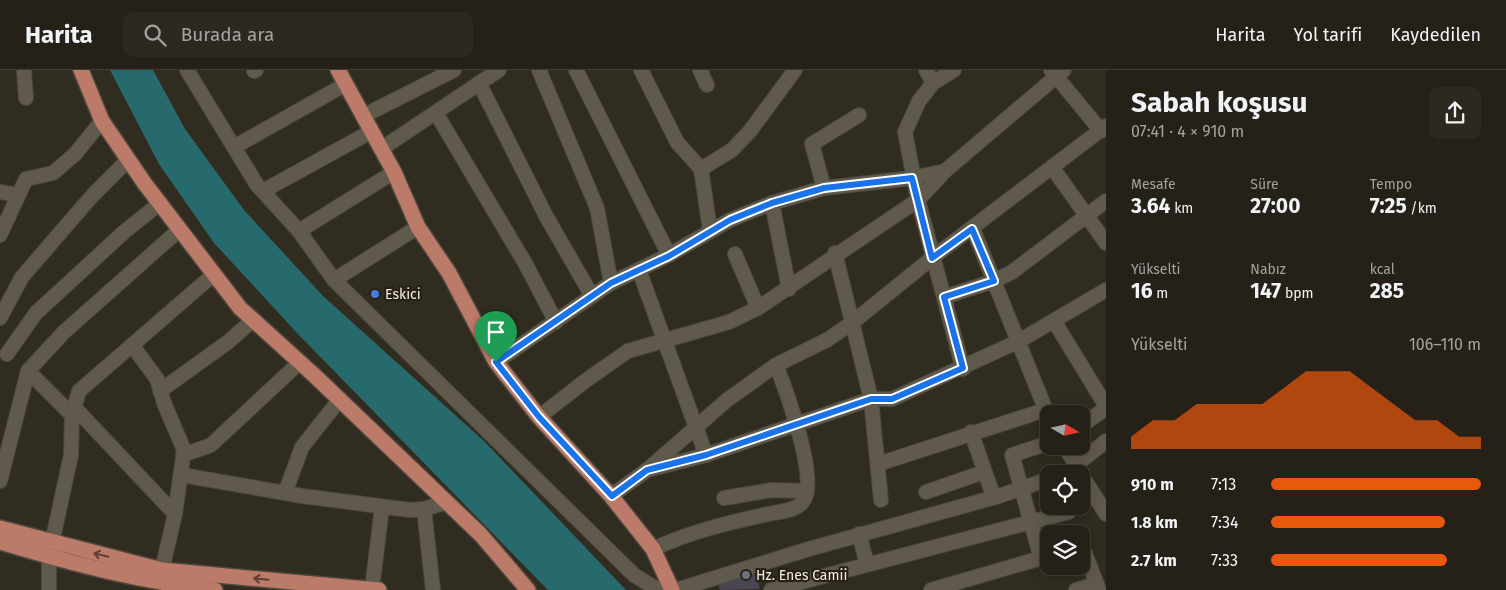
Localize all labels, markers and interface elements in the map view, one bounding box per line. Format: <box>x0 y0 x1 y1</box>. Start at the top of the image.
search box <box>123 12 473 57</box>
text: Harita <box>25 21 93 49</box>
icon: search <box>141 21 169 49</box>
text: Burada ara <box>181 23 274 46</box>
text: Harita <box>1215 24 1266 46</box>
text: Yol tarifi <box>1294 24 1362 46</box>
text: Kaydedilen <box>1390 24 1481 46</box>
text: Sabah koşusu <box>1131 86 1307 119</box>
button: share <box>1429 87 1481 139</box>
text: 07:41 · 4 × 910 m <box>1131 122 1244 141</box>
text: Mesafe <box>1131 176 1176 193</box>
text: Süre <box>1250 176 1279 193</box>
text: Tempo <box>1370 176 1412 193</box>
text: 3.64 <box>1131 193 1170 219</box>
text: 27:00 <box>1250 193 1300 219</box>
text: 7:25 <box>1370 193 1407 219</box>
text: km <box>1170 200 1193 217</box>
text: /km <box>1407 200 1437 217</box>
text: Yükselti <box>1131 261 1181 278</box>
text: Nabız <box>1250 261 1286 278</box>
text: kcal <box>1370 261 1395 278</box>
text: 16 <box>1131 278 1153 304</box>
text: 147 <box>1250 278 1281 304</box>
text: 285 <box>1370 278 1404 304</box>
text: m <box>1153 285 1168 302</box>
text: bpm <box>1281 285 1314 302</box>
place label: Eskici <box>385 286 421 303</box>
marker: Eskici <box>369 288 381 300</box>
pin <box>475 311 517 362</box>
icon: arrive <box>482 318 510 346</box>
text: Yükselti <box>1131 335 1188 354</box>
text: 106–110 m <box>1409 335 1481 354</box>
north arrow <box>1040 405 1090 455</box>
map controls <box>1040 405 1090 575</box>
button: locate <box>1040 465 1090 515</box>
text: 910 m <box>1131 475 1174 494</box>
text: 7:13 <box>1211 475 1236 494</box>
text: 1.8 km <box>1131 513 1178 532</box>
text: 7:34 <box>1211 513 1239 532</box>
button: layers <box>1040 525 1090 575</box>
one-way arrow <box>93 550 109 559</box>
text: 2.7 km <box>1131 551 1177 570</box>
text: 7:33 <box>1211 551 1238 570</box>
place label: Hz. Enes Camii <box>756 567 847 584</box>
marker: Hz. Enes Camii <box>740 569 752 581</box>
one-way arrow <box>253 574 269 584</box>

